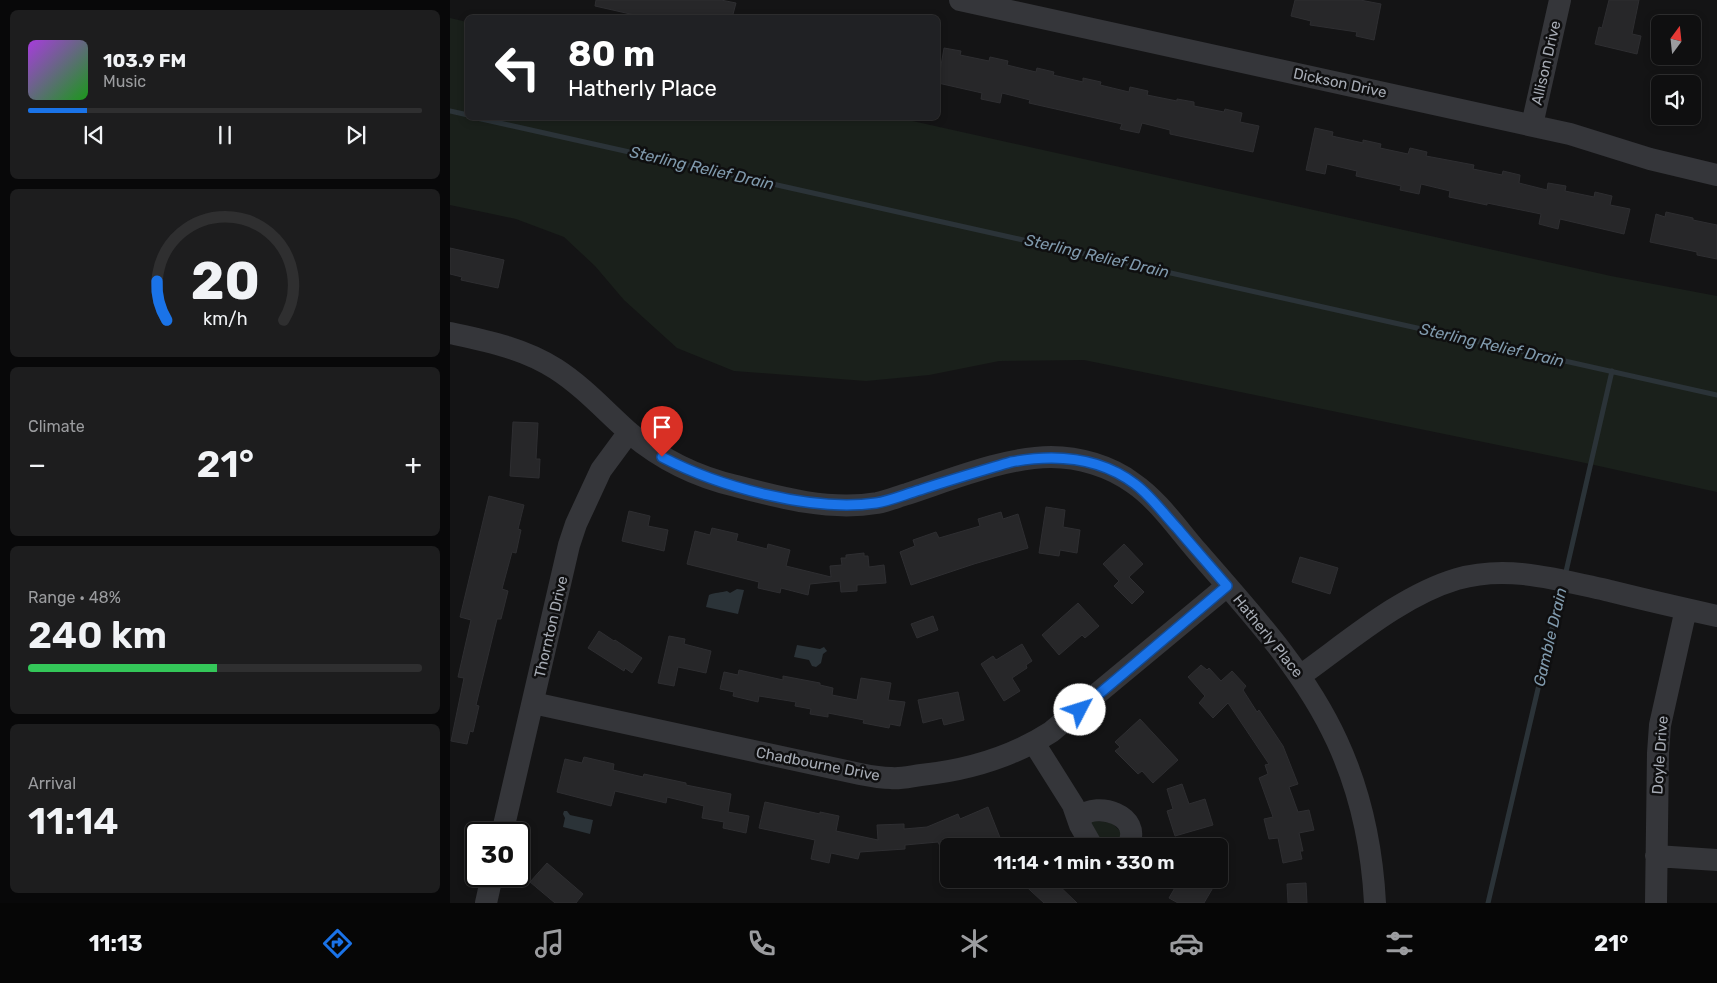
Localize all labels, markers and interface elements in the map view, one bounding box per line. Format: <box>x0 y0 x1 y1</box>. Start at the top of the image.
north arrow <box>1651 15 1701 65</box>
map controls <box>1651 15 1701 125</box>
street label: Allison Drive <box>1528 19 1564 107</box>
text: 80 m <box>568 33 655 75</box>
icon: left <box>485 35 550 100</box>
text: 103.9 FM <box>103 49 186 72</box>
street label: Dickson Drive <box>1292 64 1388 102</box>
text: Music <box>103 72 146 91</box>
text: Hatherly Place <box>568 75 717 102</box>
button: sound <box>1651 75 1701 125</box>
icon: previous <box>80 121 108 149</box>
icon: pause <box>211 121 239 149</box>
icon: next <box>342 121 370 149</box>
water label: Sterling Relief Drain <box>628 142 776 194</box>
water label: Sterling Relief Drain <box>1023 230 1171 282</box>
text: 20 <box>190 250 260 312</box>
text: km/h <box>203 308 247 329</box>
water label: Sterling Relief Drain <box>1418 319 1566 371</box>
pin <box>641 406 683 457</box>
icon: arrive <box>648 413 676 441</box>
text: Climate <box>28 417 85 436</box>
text: 21° <box>197 441 254 487</box>
text: − <box>28 448 46 481</box>
text: + <box>405 448 422 481</box>
street label: Thornton Drive <box>531 574 571 680</box>
water label: Gamble Drain <box>1529 586 1571 688</box>
text: Range · 48% <box>28 588 121 607</box>
street label: Hatherly Place <box>1229 591 1307 681</box>
text: 240 km <box>28 612 167 658</box>
position arrow <box>1053 683 1105 735</box>
street label: Doyle Drive <box>1648 715 1672 795</box>
street label: Chadbourne Drive <box>755 743 881 785</box>
text: Arrival <box>28 774 76 793</box>
text: 11:14 <box>28 798 119 844</box>
speed limit sign: 30 <box>465 822 530 887</box>
text: 11:14 · 1 min · 330 m <box>993 851 1175 874</box>
icon: directions <box>320 926 355 961</box>
icon: music <box>532 926 567 961</box>
icon: phone <box>744 926 779 961</box>
icon: climate <box>957 926 992 961</box>
icon: car <box>1169 926 1204 961</box>
icon: filters <box>1382 926 1417 961</box>
text: 11:13 <box>89 930 142 957</box>
text: 21° <box>1594 930 1628 957</box>

